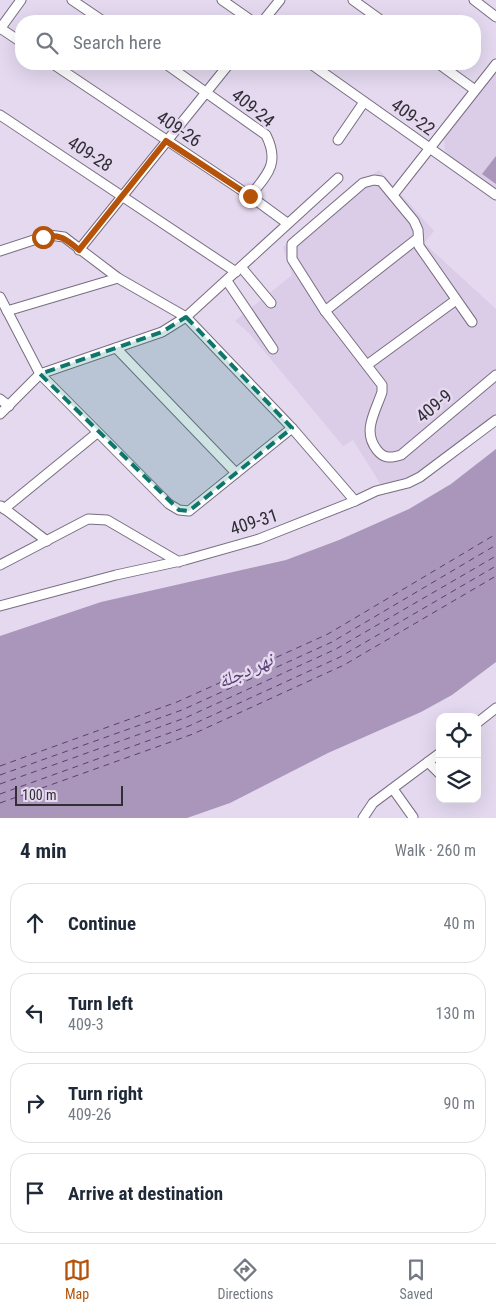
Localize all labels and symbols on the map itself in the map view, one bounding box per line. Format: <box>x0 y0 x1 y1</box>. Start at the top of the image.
street label: 409-24 <box>228 84 279 131</box>
street label: 409-22 <box>387 94 439 140</box>
street label: 409-26 <box>153 106 205 151</box>
street label: 409-28 <box>64 131 116 176</box>
route end <box>239 185 262 208</box>
route start <box>32 226 55 249</box>
street label: 409-9 <box>412 385 456 427</box>
street label: 409-31 <box>227 504 280 539</box>
water label: نهر دجلة <box>214 647 279 693</box>
scale bar <box>15 783 122 806</box>

